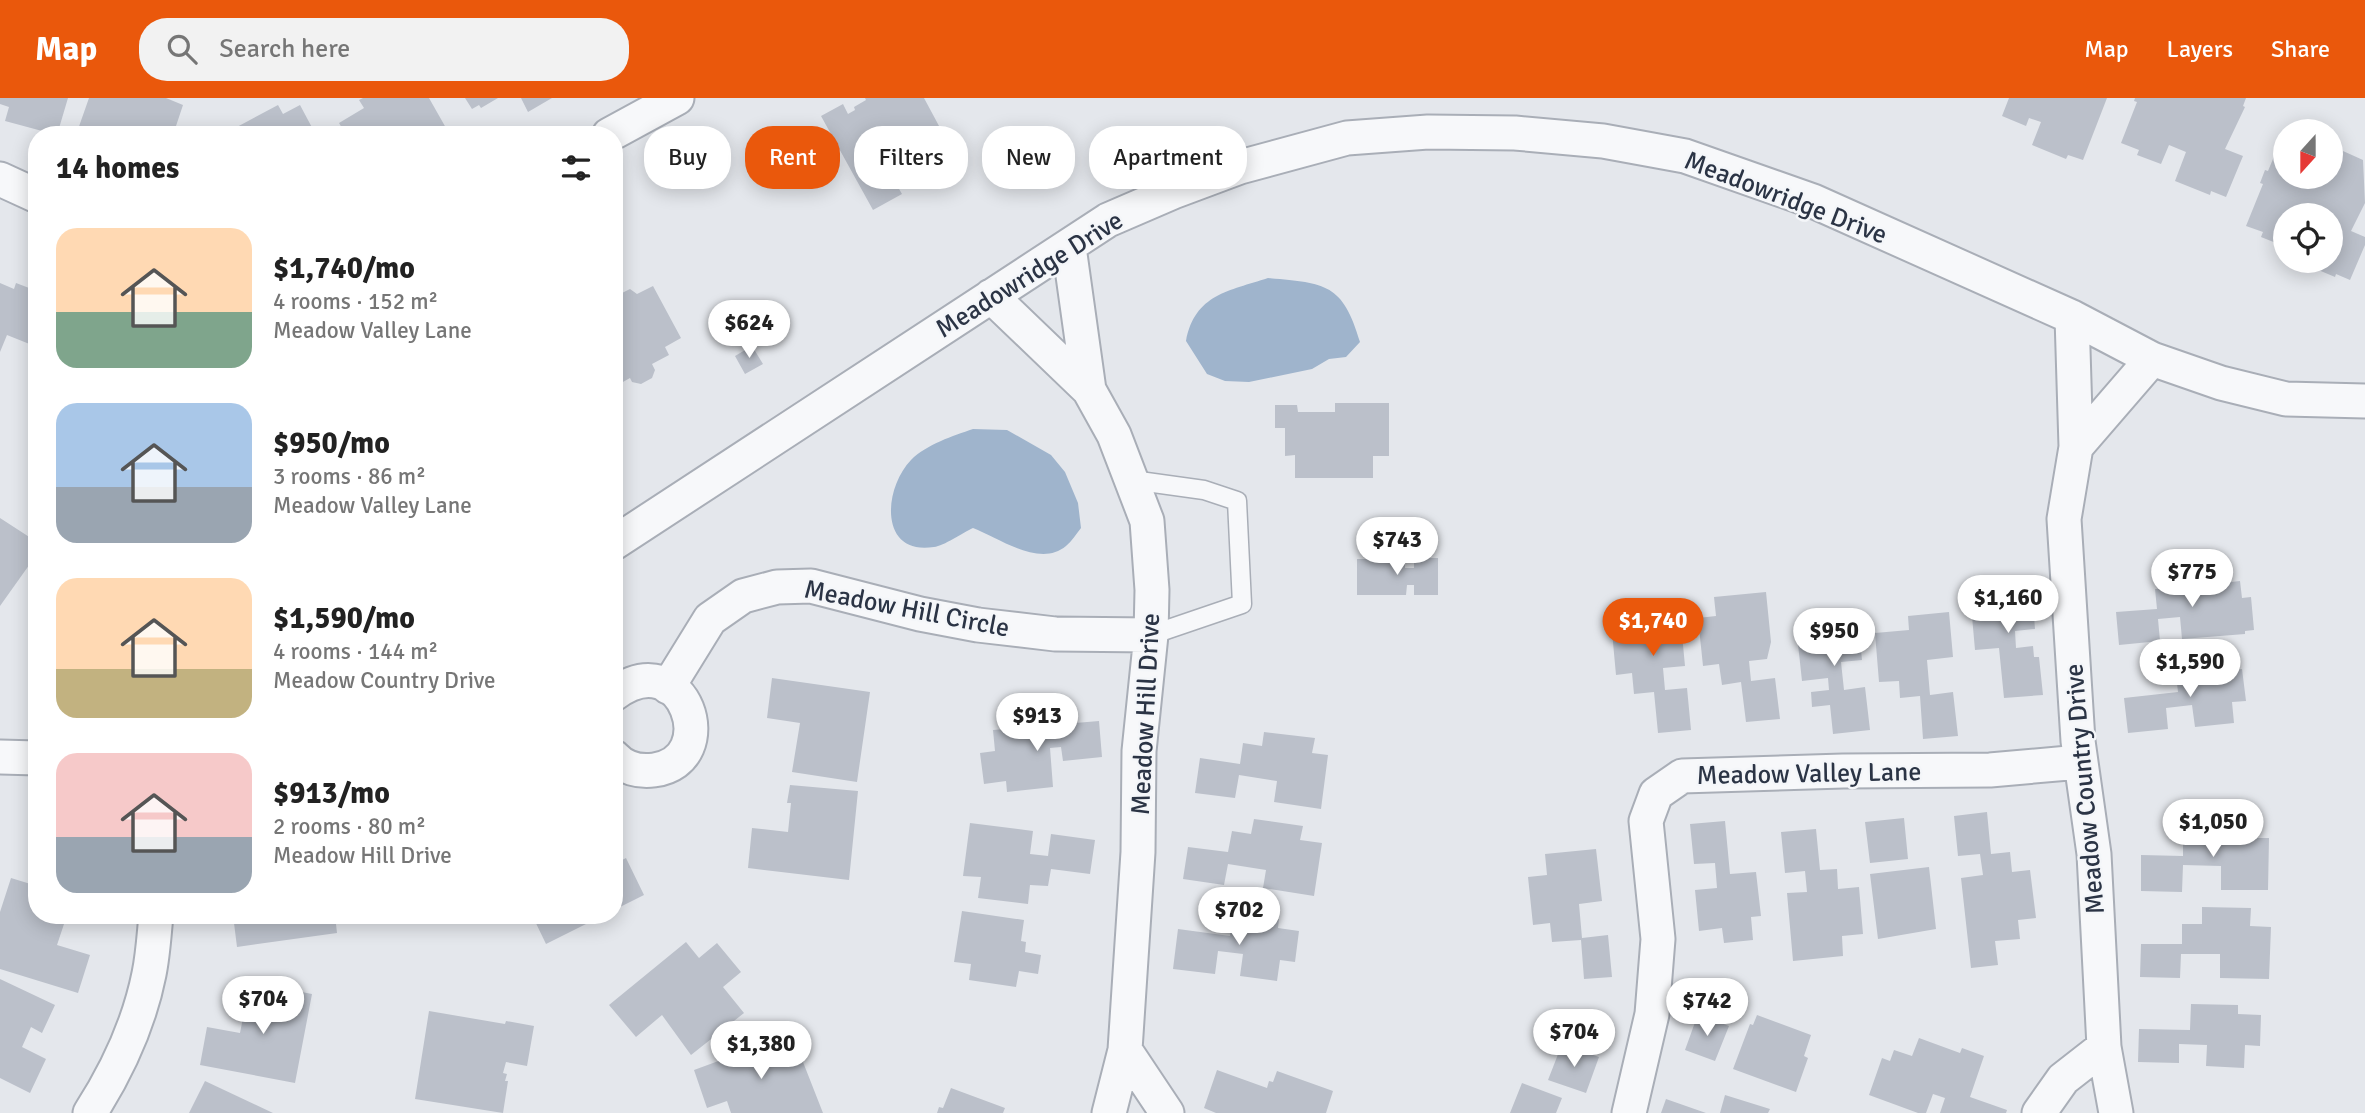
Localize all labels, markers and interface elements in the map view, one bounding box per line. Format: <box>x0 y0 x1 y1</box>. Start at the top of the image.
search box <box>139 18 629 81</box>
text: Map <box>35 29 97 70</box>
icon: search <box>163 30 201 68</box>
text: Search here <box>219 33 350 65</box>
text: Map <box>2084 34 2129 64</box>
text: Layers <box>2167 34 2233 64</box>
text: Share <box>2271 34 2330 64</box>
north arrow <box>2273 119 2343 189</box>
map controls <box>2273 119 2343 273</box>
chip: Buy <box>644 126 731 189</box>
chip: Rent <box>745 126 840 189</box>
chip: Filters <box>854 126 968 189</box>
chip: New <box>982 126 1075 189</box>
chip: Apartment <box>1089 126 1247 189</box>
street label: Meadowridge Drive <box>1680 145 1891 251</box>
icon: filters <box>557 149 595 187</box>
text: 14 homes <box>56 150 179 187</box>
button: locate <box>2273 203 2343 273</box>
street label: Meadowridge Drive <box>930 204 1129 345</box>
text: $1,740/mo <box>273 250 415 287</box>
icon: home <box>112 256 196 340</box>
text: 4 rooms · 152 m² <box>273 287 438 316</box>
pin: $624 <box>708 300 790 360</box>
text: $624 <box>724 308 774 337</box>
text: Meadow Valley Lane <box>273 316 472 345</box>
text: $950/mo <box>273 425 390 462</box>
icon: home <box>112 431 196 515</box>
text: 3 rooms · 86 m² <box>273 462 426 491</box>
text: Meadow Valley Lane <box>273 491 472 520</box>
pin: $743 <box>1356 518 1438 577</box>
text: $743 <box>1372 525 1422 554</box>
pin: $775 <box>2151 550 2233 609</box>
text: $775 <box>2167 557 2217 586</box>
street label: Meadow Hill Circle <box>801 573 1012 645</box>
pin: $1,160 <box>1951 575 2065 635</box>
text: $1,160 <box>1974 583 2042 612</box>
pin: $1,740 <box>1596 598 1710 658</box>
text: $1,590/mo <box>273 600 415 637</box>
icon: home <box>112 606 196 690</box>
text: $1,740 <box>1619 606 1687 635</box>
pin: $950 <box>1793 608 1875 668</box>
street label: Meadow Hill Drive <box>1125 612 1167 816</box>
text: $950 <box>1809 616 1859 645</box>
text: 4 rooms · 144 m² <box>273 637 438 666</box>
pin: $1,590 <box>2133 640 2247 699</box>
text: $1,590 <box>2156 647 2224 676</box>
street label: Meadow Country Drive <box>2058 662 2112 916</box>
text: Meadow Country Drive <box>273 666 495 695</box>
pin: $913 <box>996 694 1078 753</box>
text: $913 <box>1012 701 1062 730</box>
street label: Meadow Valley Lane <box>1696 756 1922 792</box>
text: $913/mo <box>273 775 390 812</box>
icon: home <box>112 781 196 865</box>
pin: $1,050 <box>2156 800 2270 859</box>
text: $1,050 <box>2179 807 2247 836</box>
text: 2 rooms · 80 m² <box>273 812 426 841</box>
text: Meadow Hill Drive <box>273 841 452 870</box>
pin: $702 <box>1198 888 1280 947</box>
text: $702 <box>1214 895 1264 924</box>
pin: $704 <box>222 976 304 1036</box>
pin: $742 <box>1666 978 1748 1038</box>
text: $704 <box>238 984 288 1013</box>
text: $742 <box>1682 986 1732 1015</box>
pin: $704 <box>1533 1010 1615 1069</box>
text: $704 <box>1549 1017 1599 1046</box>
pin: $1,380 <box>704 1021 818 1081</box>
text: $1,380 <box>727 1029 795 1058</box>

